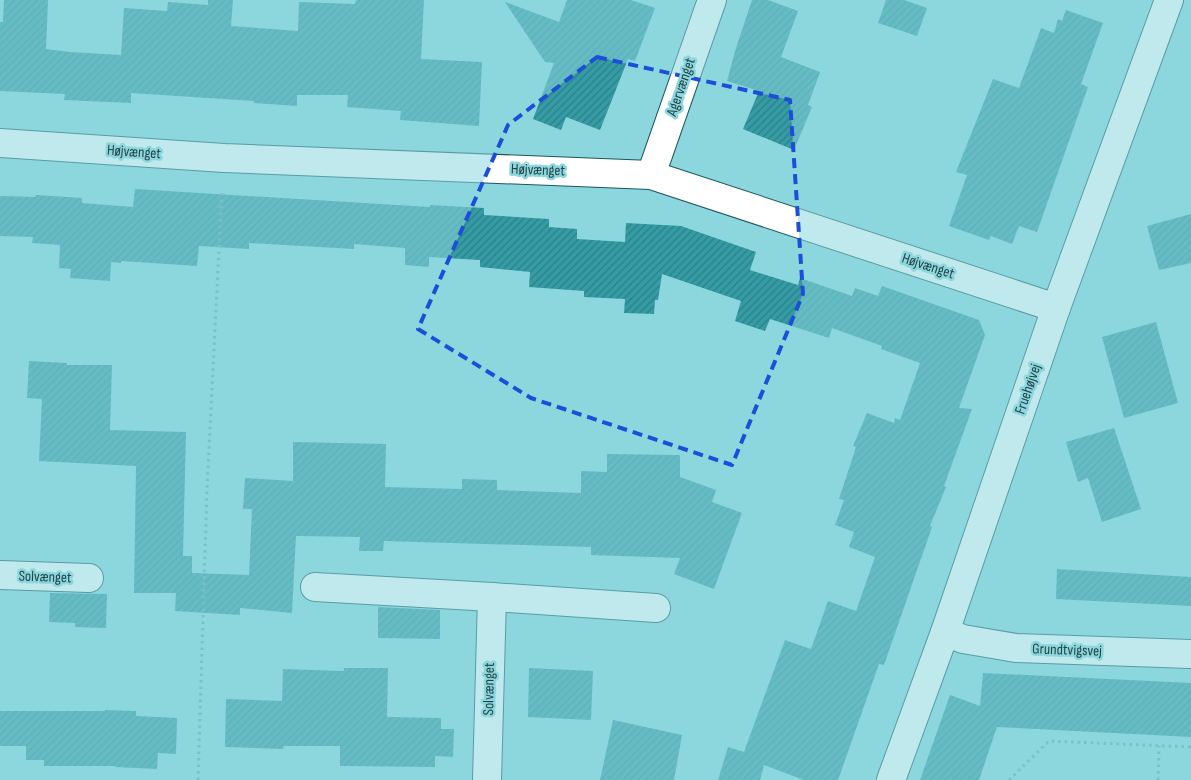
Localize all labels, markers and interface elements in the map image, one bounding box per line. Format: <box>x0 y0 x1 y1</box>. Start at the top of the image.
street label: Agervænget <box>662 55 700 120</box>
street label: Højvænget <box>106 141 162 163</box>
street label: Højvænget <box>511 160 566 180</box>
street label: Højvænget <box>899 249 957 284</box>
street label: Fruehøjvej <box>1011 361 1046 417</box>
street label: Solvænget <box>18 567 72 587</box>
street label: Grundtvigsvej <box>1032 639 1102 661</box>
street label: Solvænget <box>479 662 499 716</box>

